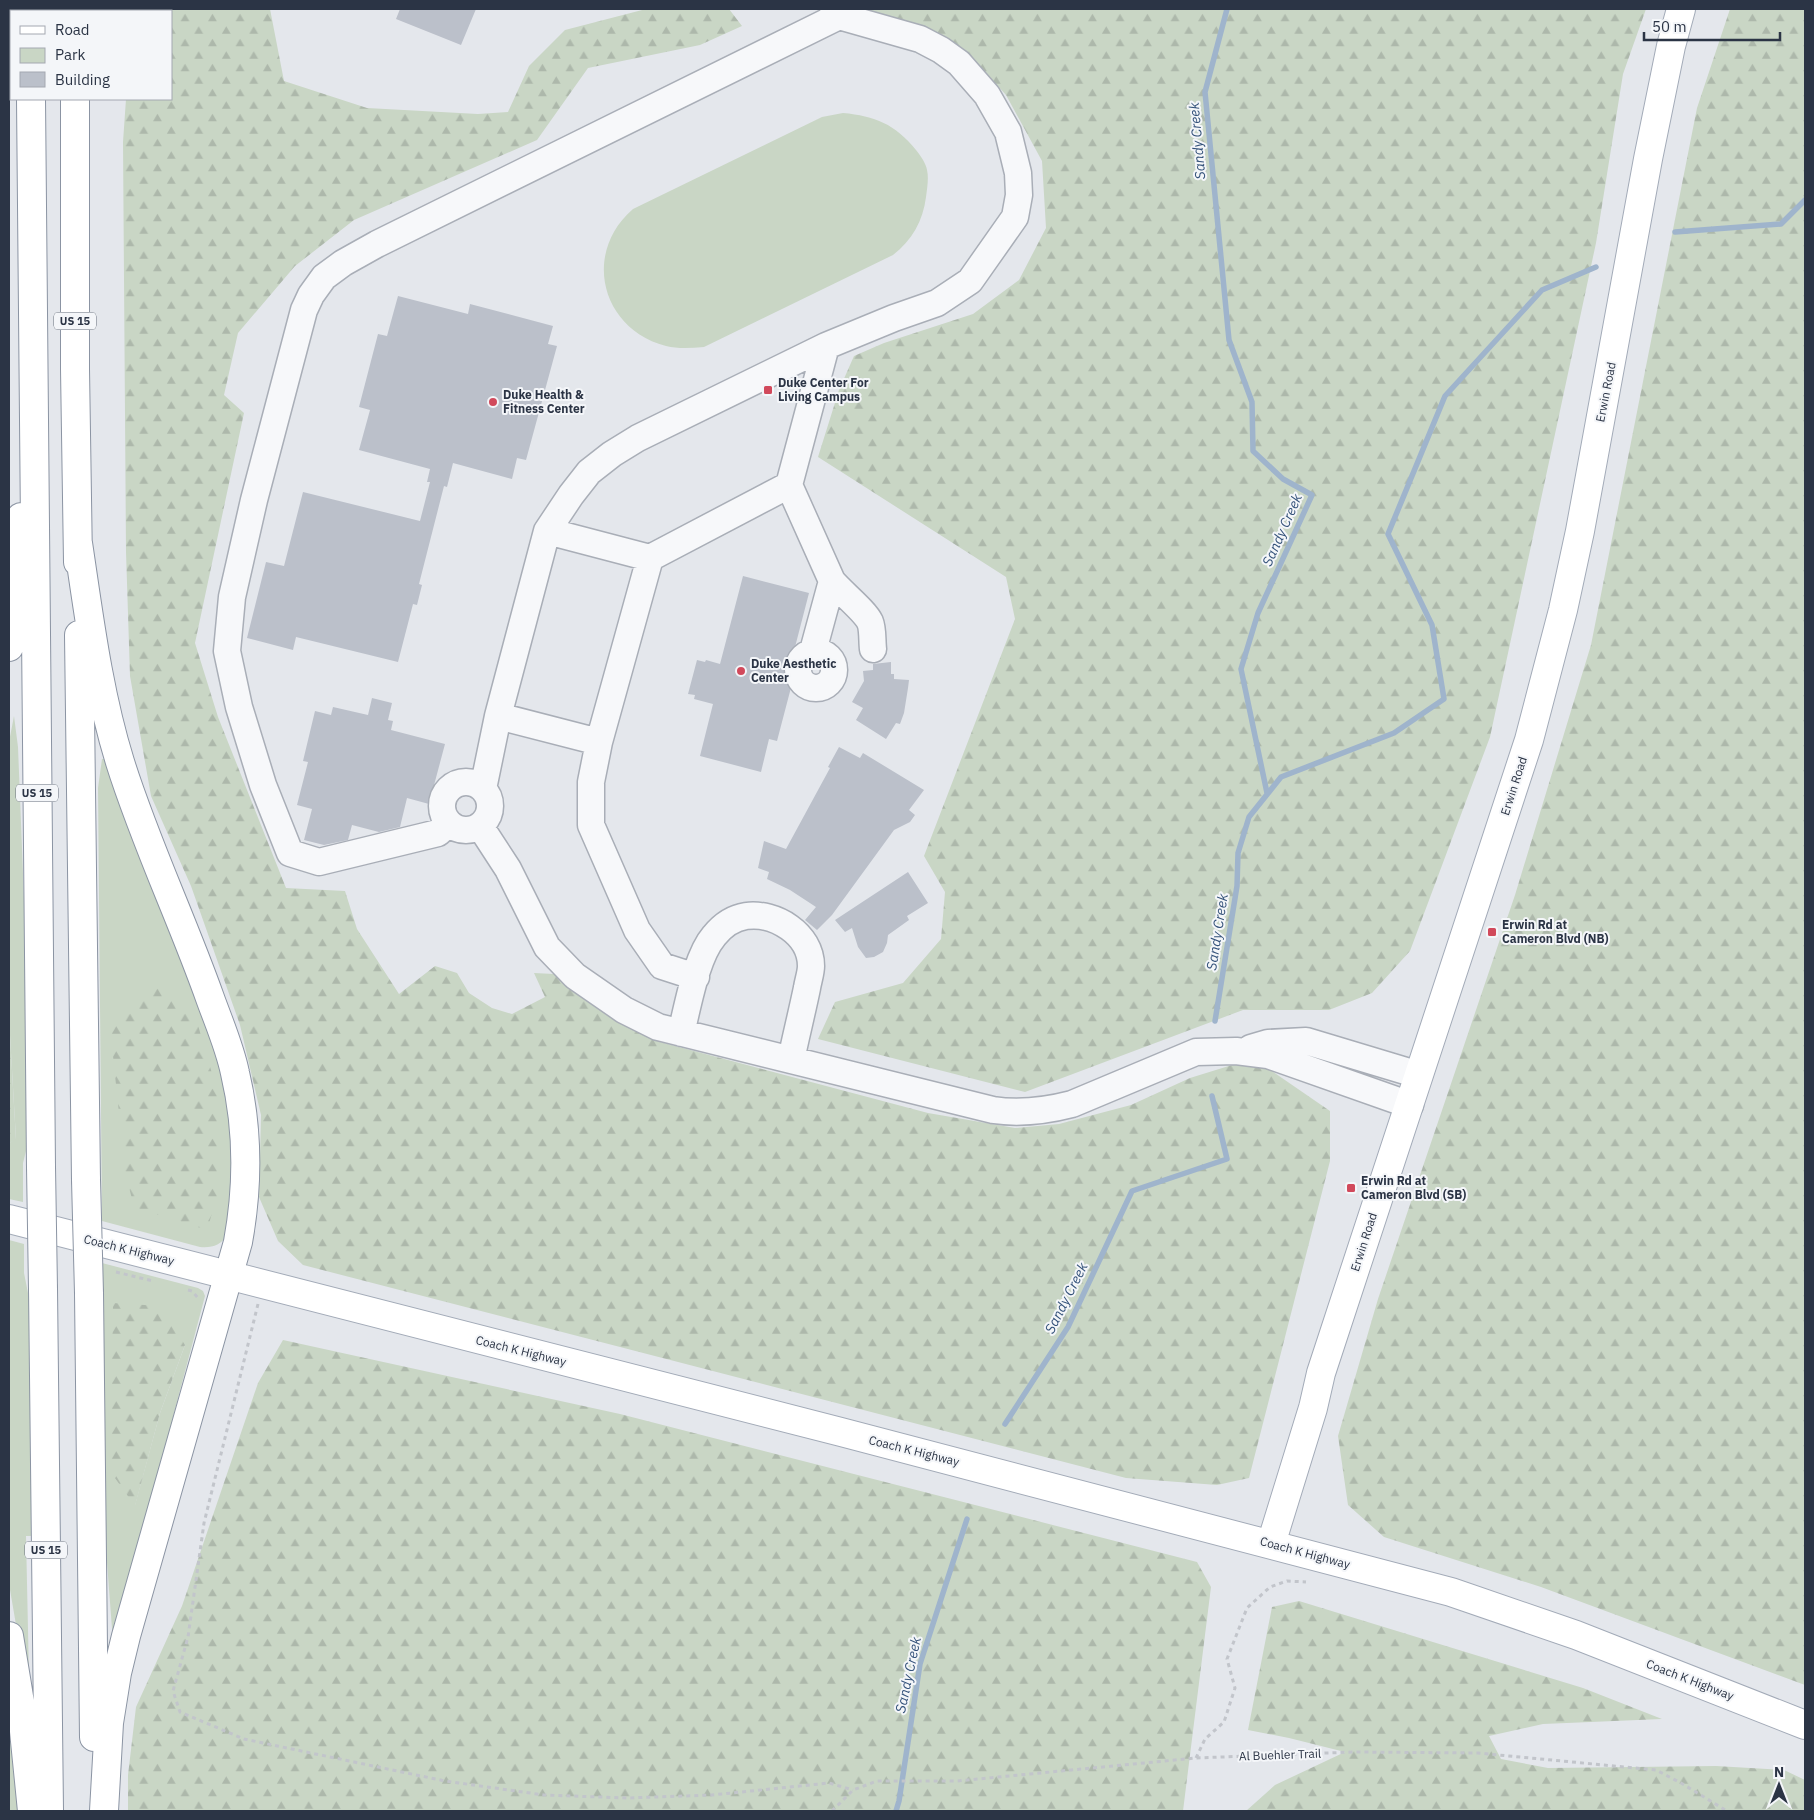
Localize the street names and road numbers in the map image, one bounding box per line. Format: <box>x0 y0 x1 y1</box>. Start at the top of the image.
road number: US 15 <box>54 312 96 330</box>
street label: Erwin Road <box>1592 361 1619 423</box>
street label: Erwin Road <box>1497 755 1530 817</box>
road number: US 15 <box>16 784 58 801</box>
street label: Erwin Road <box>1347 1211 1380 1273</box>
street label: Coach K Highway <box>82 1231 176 1268</box>
street label: Coach K Highway <box>474 1332 568 1369</box>
street label: Coach K Highway <box>867 1432 961 1469</box>
street label: Coach K Highway <box>1258 1533 1352 1572</box>
road number: US 15 <box>25 1542 67 1558</box>
street label: Coach K Highway <box>1644 1656 1736 1703</box>
street label: Al Buehler Trail <box>1239 1746 1321 1763</box>

